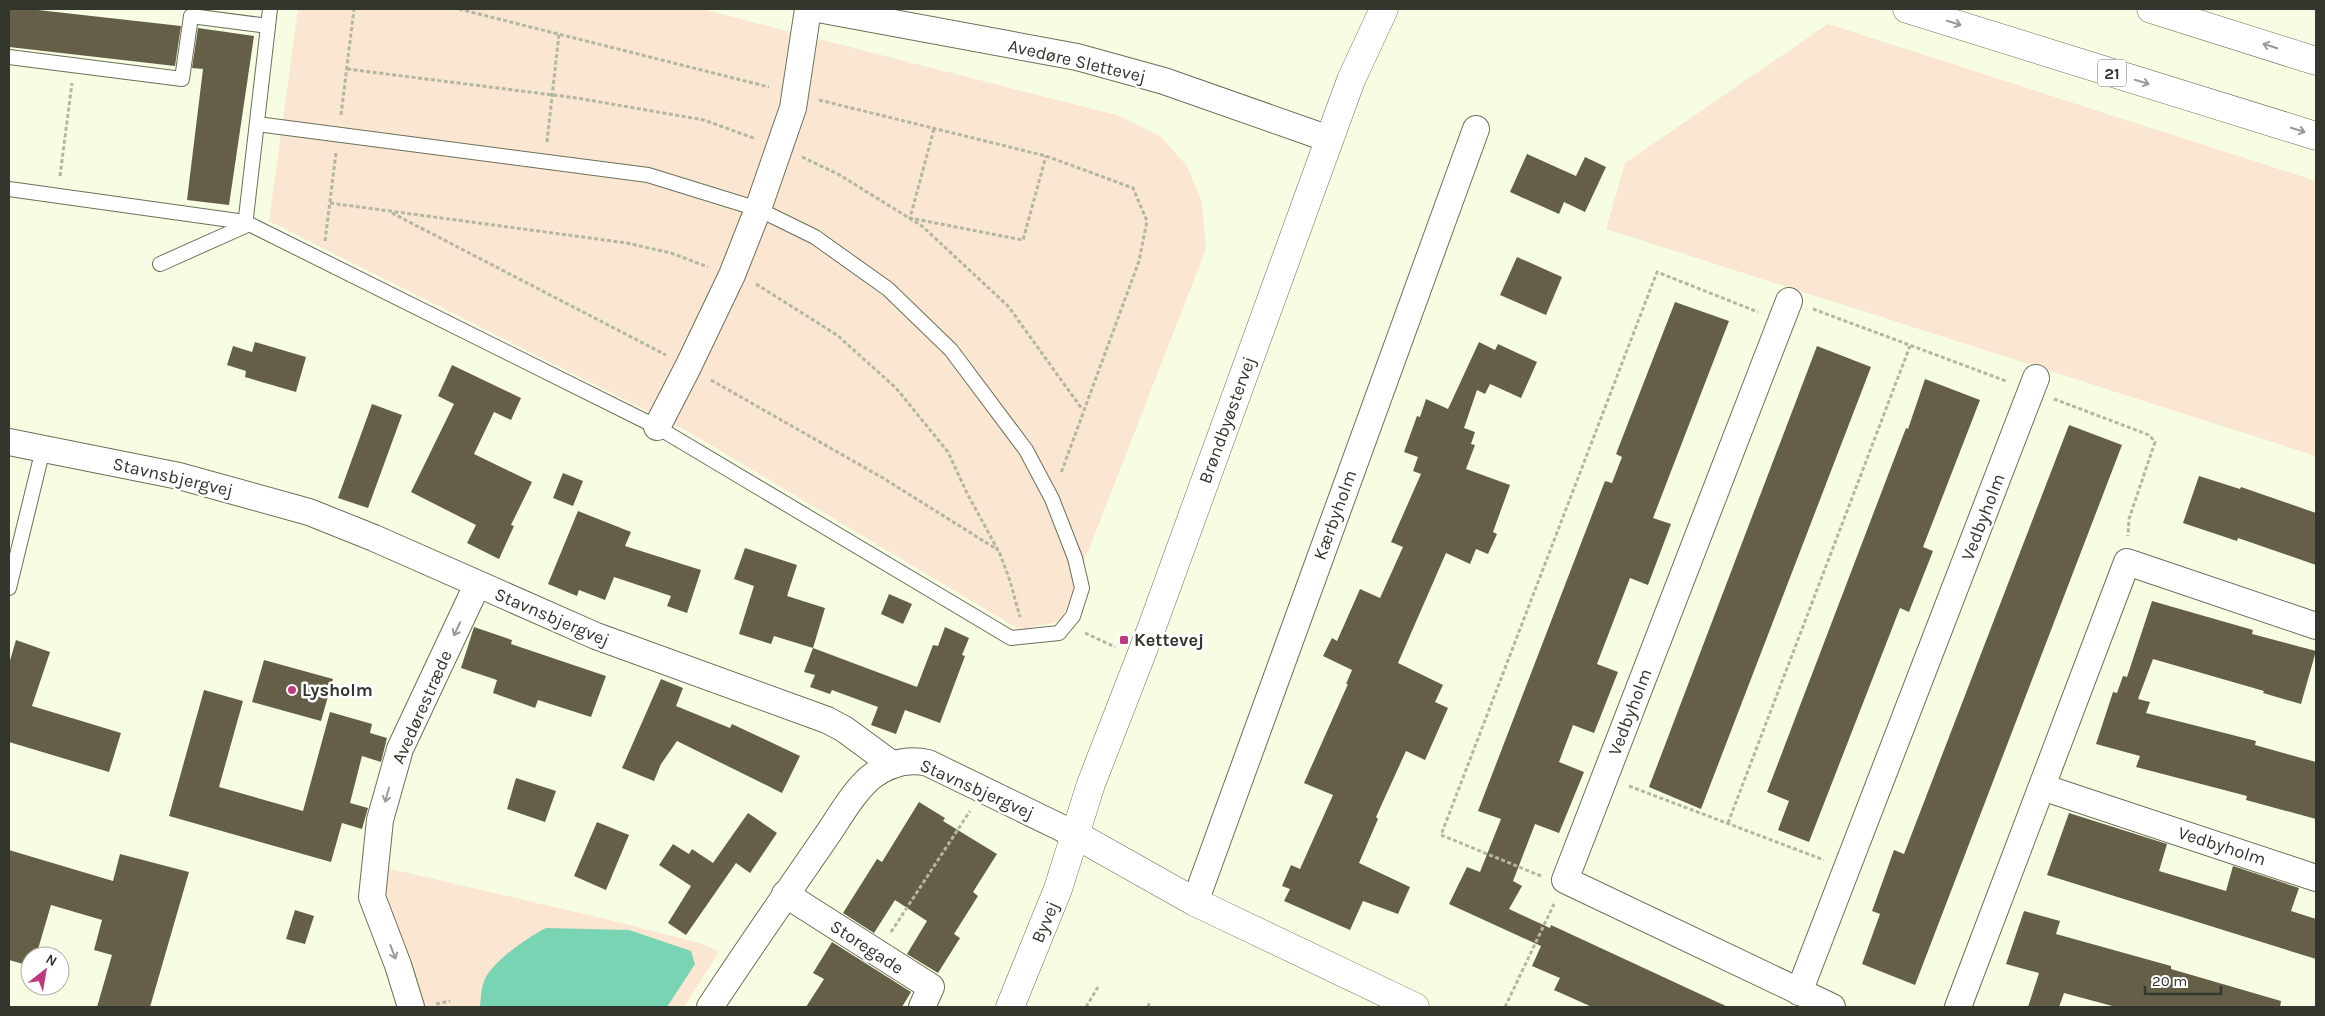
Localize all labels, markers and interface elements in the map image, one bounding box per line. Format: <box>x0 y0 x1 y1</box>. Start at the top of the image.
one-way arrow <box>1946 19 1962 29</box>
street label: Avedøre Slettevej <box>1006 34 1148 88</box>
one-way arrow <box>2262 41 2278 50</box>
road number: 21 <box>2098 59 2126 86</box>
one-way arrow <box>2134 78 2150 88</box>
one-way arrow <box>2289 126 2305 136</box>
street label: Brøndbyøstervej <box>1194 353 1260 487</box>
street label: Stavnsbjergvej <box>111 452 235 502</box>
street label: Kærbyholm <box>1309 467 1361 563</box>
street label: Vedbyholm <box>1956 471 2010 563</box>
street label: Stavnsbjergvej <box>491 583 613 651</box>
one-way arrow <box>451 621 461 636</box>
place label: Kettevej <box>1134 629 1204 651</box>
marker: Kettevej <box>1118 634 1130 646</box>
street label: Avedørestræde <box>387 647 457 767</box>
street label: Vedbyholm <box>1603 666 1657 758</box>
place label: Lysholm <box>302 679 373 701</box>
marker: Lysholm <box>286 684 298 696</box>
street label: Stavnsbjergvej <box>916 754 1038 824</box>
one-way arrow <box>382 786 392 802</box>
street label: Vedbyholm <box>2175 821 2269 871</box>
street label: Byvej <box>1026 898 1064 946</box>
street label: Storegade <box>826 915 908 979</box>
one-way arrow <box>389 944 398 959</box>
north arrow <box>20 946 70 996</box>
text: N <box>43 950 60 970</box>
scale bar <box>2145 964 2221 996</box>
text: 20 m <box>2152 972 2187 990</box>

